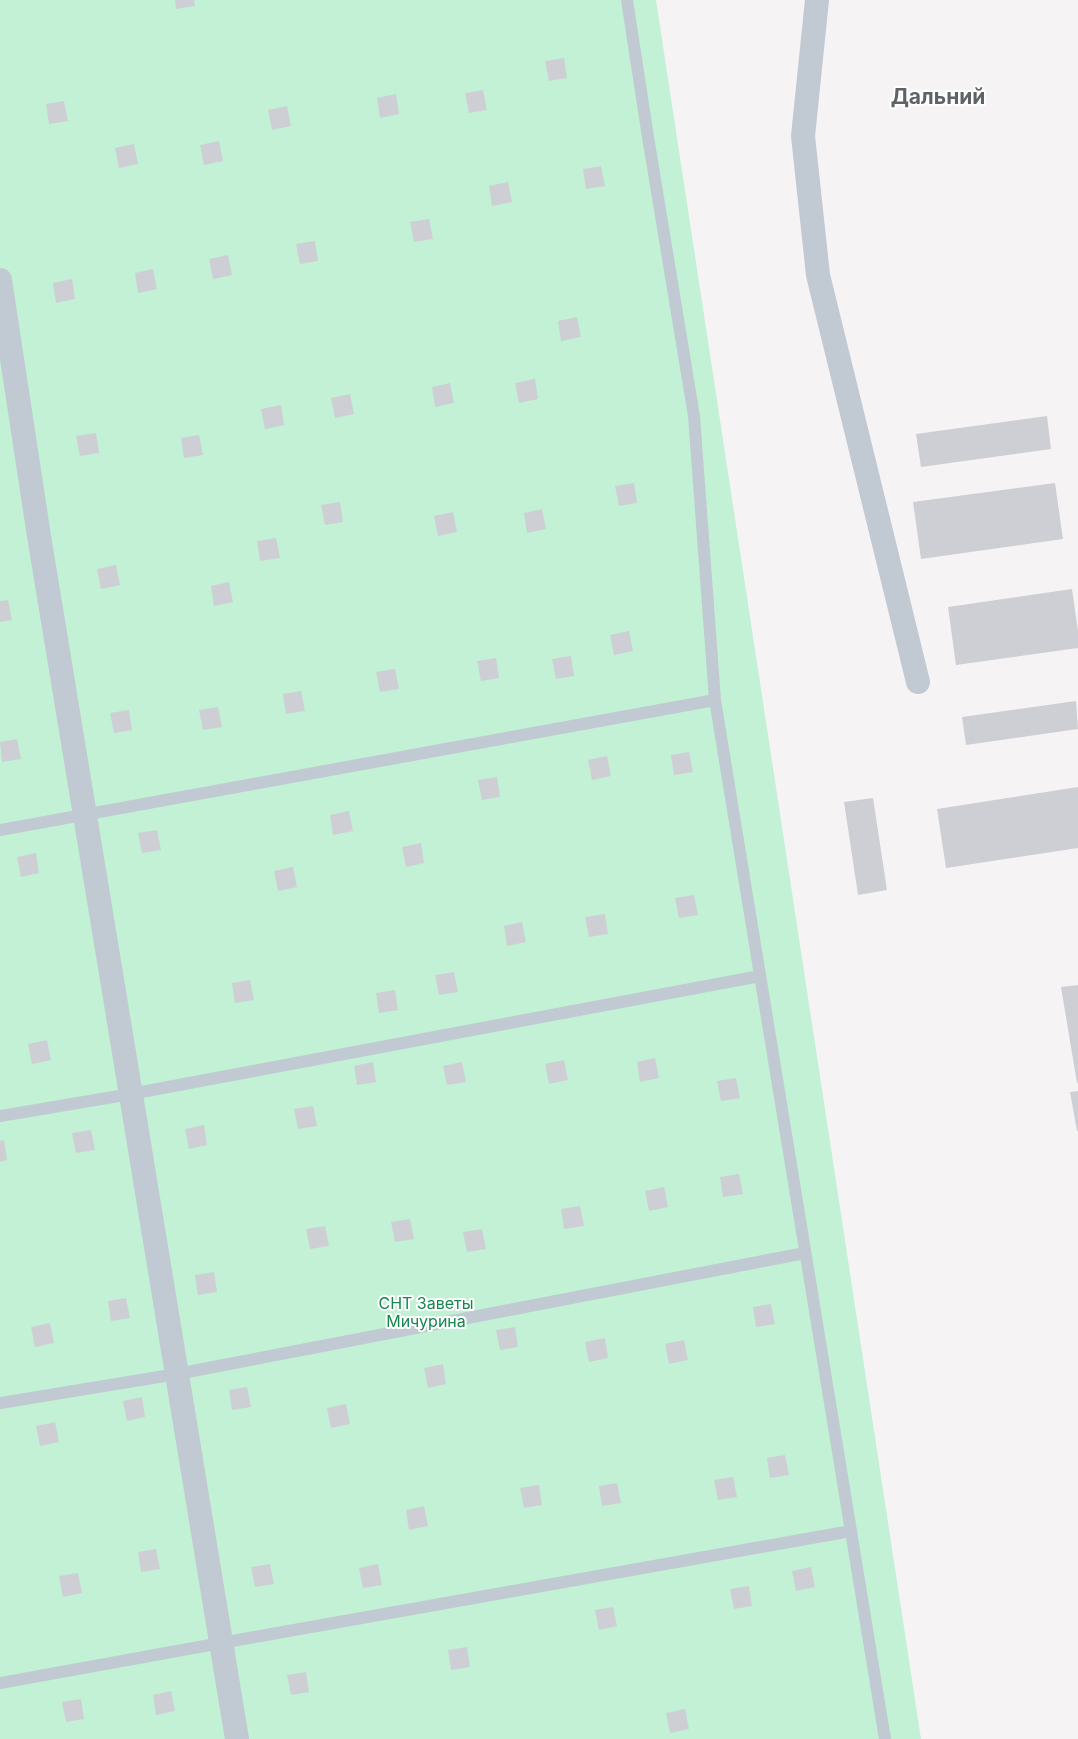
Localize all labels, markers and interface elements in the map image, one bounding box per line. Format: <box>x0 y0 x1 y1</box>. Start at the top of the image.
district label: Дальний <box>891 85 985 111</box>
park label: СНТ Заветы Мичурина <box>378 1294 474 1332</box>

